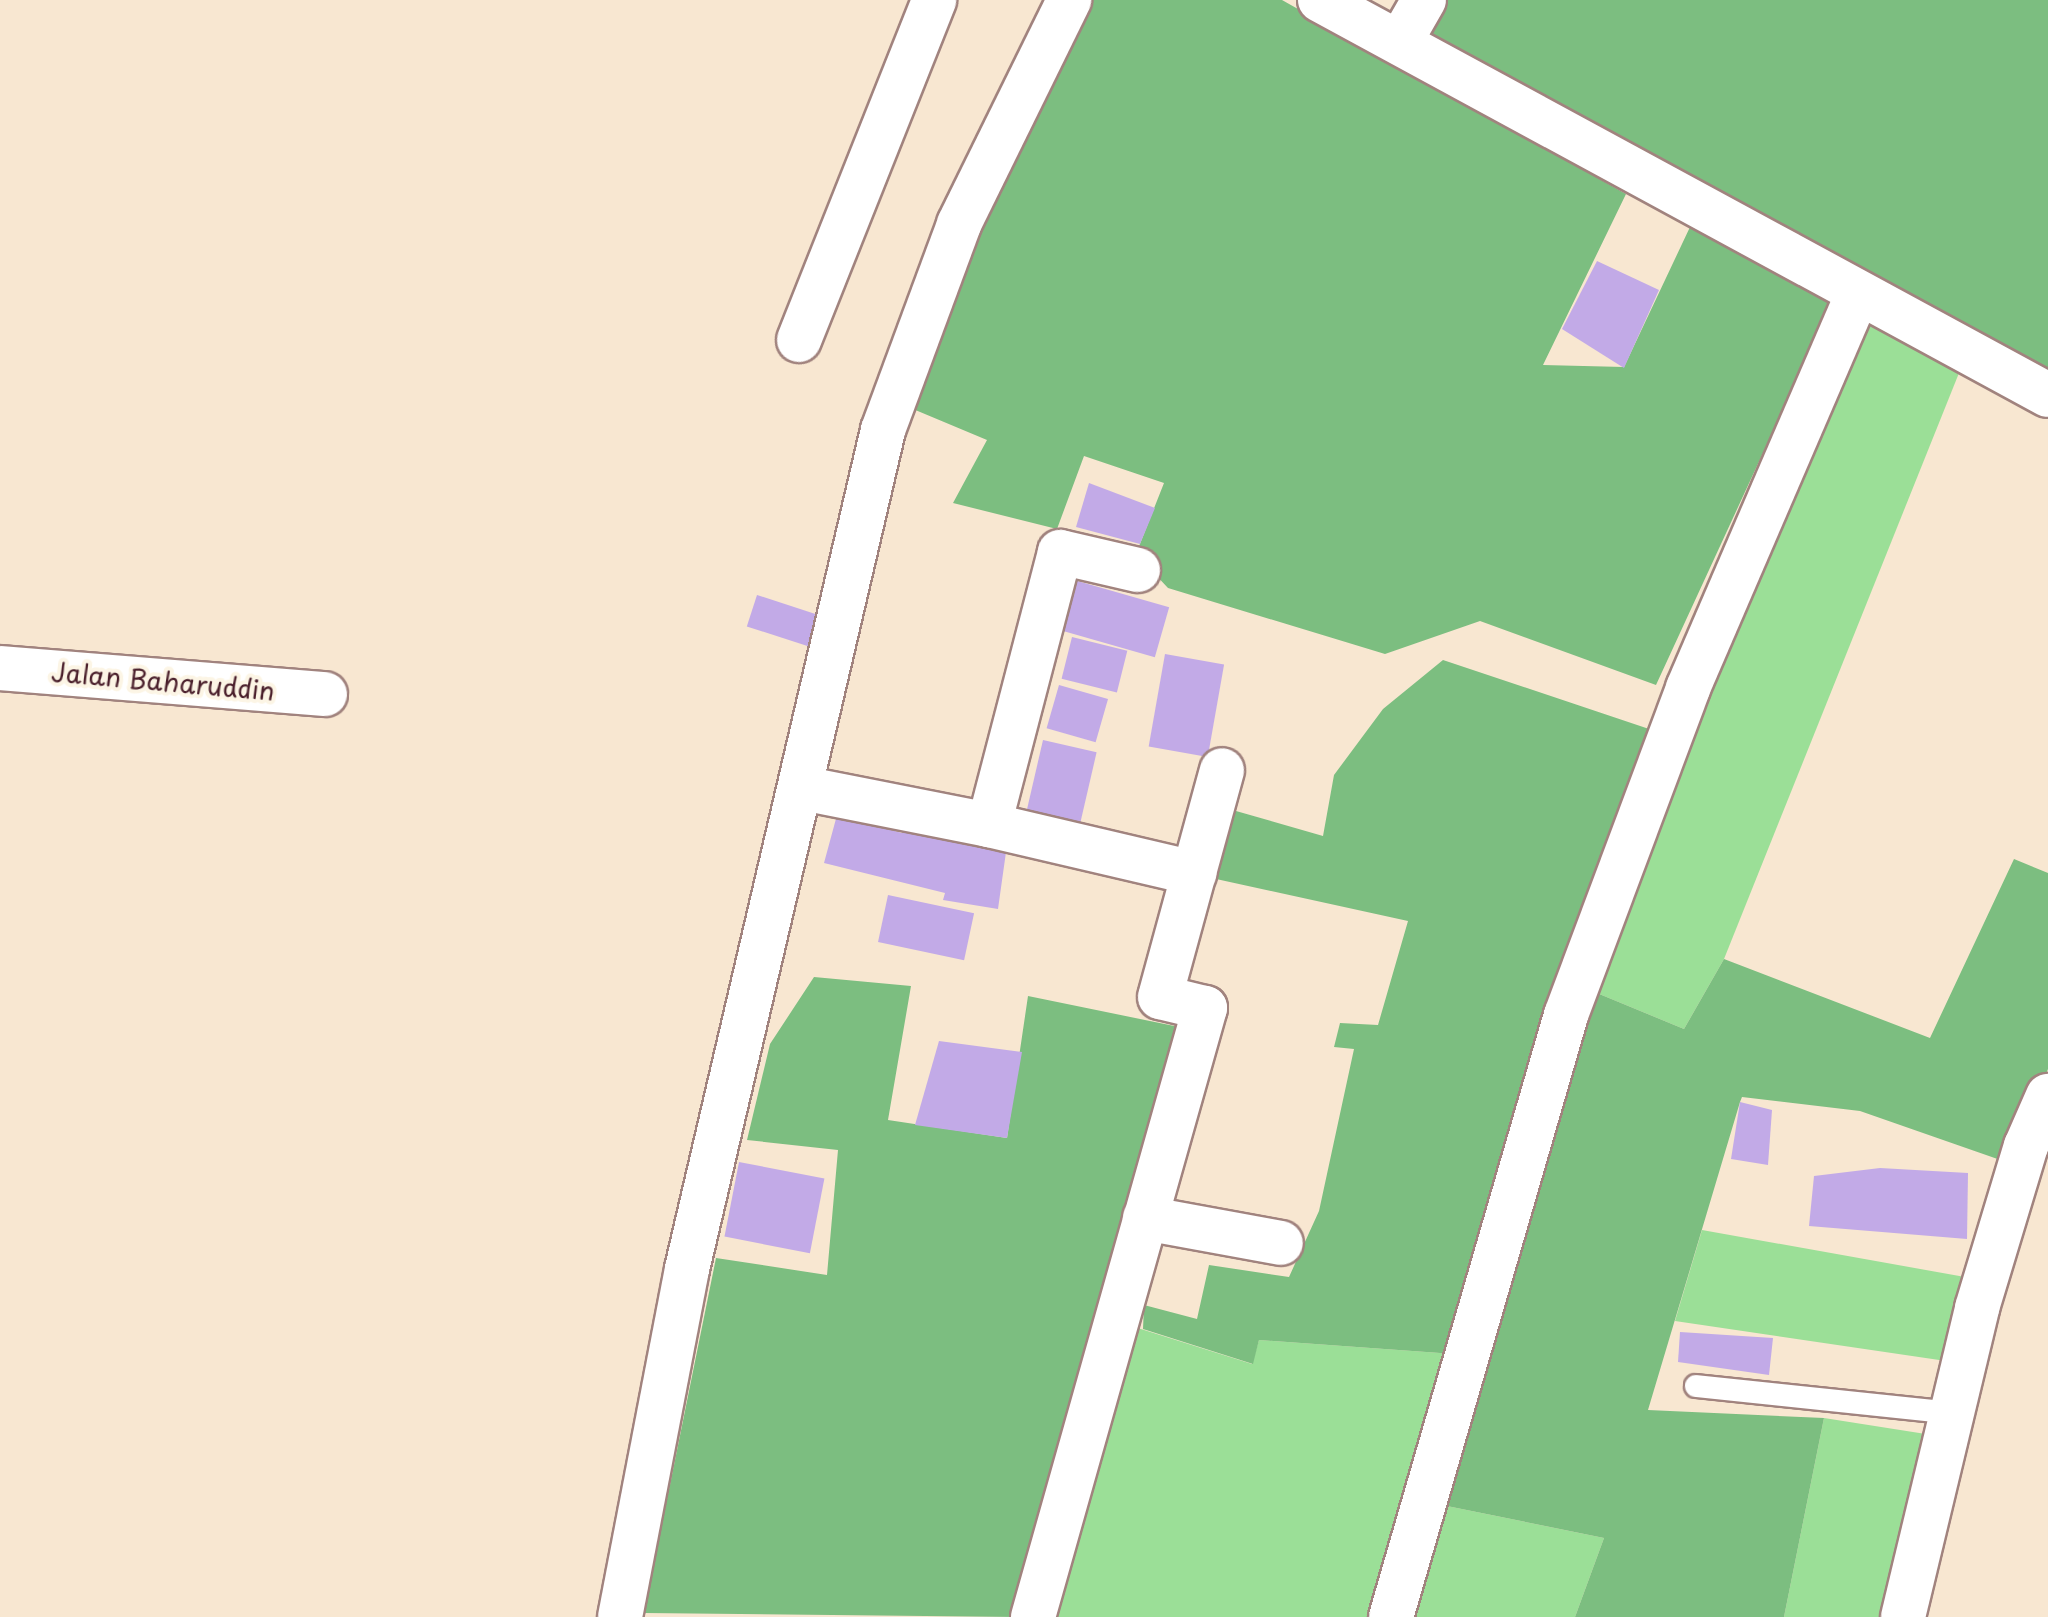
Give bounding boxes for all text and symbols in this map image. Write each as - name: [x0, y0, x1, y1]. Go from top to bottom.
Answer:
- street label: Jalan Baharuddin: [49, 656, 277, 706]

